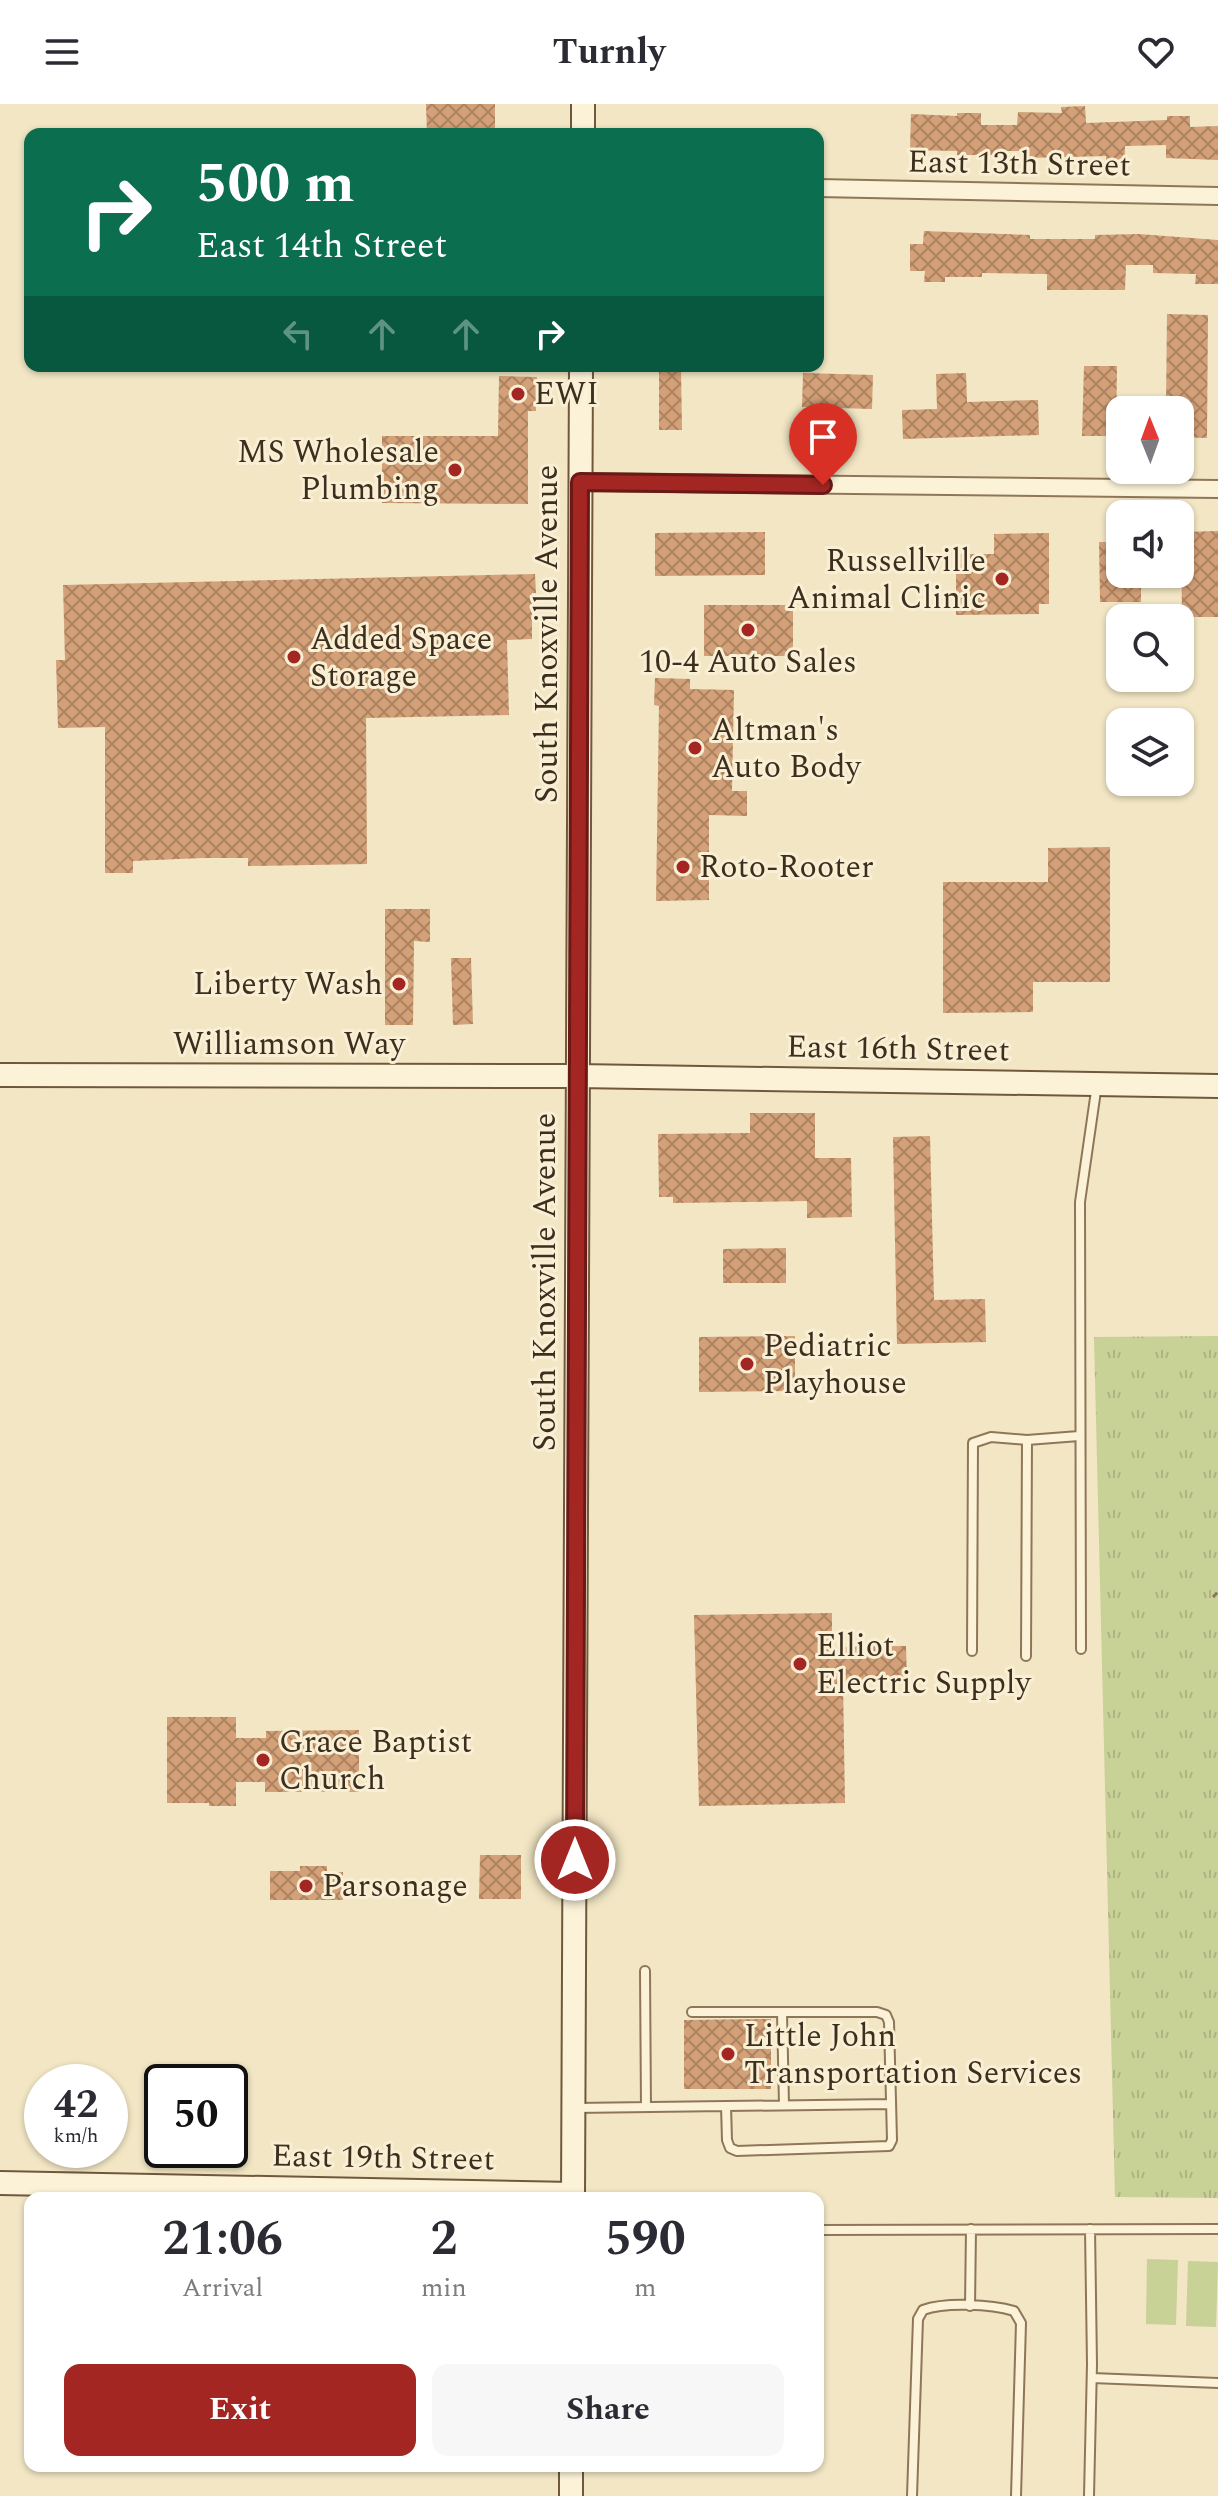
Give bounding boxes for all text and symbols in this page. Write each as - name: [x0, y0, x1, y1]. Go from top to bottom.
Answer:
- text: Turnly: [553, 25, 665, 80]
- icon: menu: [40, 30, 84, 74]
- icon: heart: [1134, 30, 1178, 74]
- street label: East 13th Street: [907, 138, 1131, 190]
- text: 500 m: [196, 142, 355, 227]
- icon: right: [64, 160, 168, 264]
- text: East 14th Street: [196, 219, 447, 274]
- icon: left: [276, 312, 320, 356]
- icon: ahead: [360, 312, 404, 356]
- icon: ahead: [444, 312, 488, 356]
- icon: right: [528, 312, 572, 356]
- place label: EWI: [534, 370, 599, 419]
- marker: EWI: [509, 385, 527, 403]
- north arrow: [1106, 396, 1194, 484]
- map controls: [1106, 396, 1194, 796]
- pin: [789, 403, 857, 485]
- icon: arrive: [801, 415, 845, 459]
- place label: MS Wholesale Plumbing: [237, 428, 439, 514]
- marker: MS Wholesale Plumbing: [446, 461, 464, 479]
- street label: South Knoxville Avenue: [523, 465, 572, 803]
- button: sound: [1106, 500, 1194, 588]
- place label: Russellville Animal Clinic: [787, 537, 986, 623]
- marker: Russellville Animal Clinic: [993, 570, 1011, 588]
- button: search: [1106, 604, 1194, 692]
- place label: Added Space Storage: [310, 615, 492, 701]
- marker: 10-4 Auto Sales: [739, 621, 757, 639]
- place label: 10-4 Auto Sales: [639, 638, 857, 687]
- marker: Added Space Storage: [285, 648, 303, 666]
- place label: Altman's Auto Body: [711, 706, 863, 792]
- button: layers: [1106, 708, 1194, 796]
- marker: Altman's Auto Body: [686, 739, 704, 757]
- place label: Roto-Rooter: [699, 843, 874, 892]
- marker: Roto-Rooter: [674, 858, 692, 876]
- place label: Liberty Wash: [193, 960, 383, 1009]
- marker: Liberty Wash: [390, 975, 408, 993]
- street label: Williamson Way: [173, 1020, 407, 1069]
- street label: East 16th Street: [786, 1023, 1010, 1075]
- street label: South Knoxville Avenue: [521, 1113, 570, 1451]
- place label: Pediatric Playhouse: [763, 1322, 907, 1408]
- marker: Pediatric Playhouse: [738, 1355, 756, 1373]
- place label: Elliot Electric Supply: [816, 1622, 1032, 1708]
- marker: Elliot Electric Supply: [791, 1655, 809, 1673]
- place label: Grace Baptist Church: [279, 1718, 472, 1804]
- marker: Grace Baptist Church: [254, 1751, 272, 1769]
- position arrow: [533, 1818, 617, 1902]
- place label: Parsonage: [322, 1862, 468, 1911]
- marker: Parsonage: [297, 1877, 315, 1895]
- place label: Little John Transportation Services: [744, 2012, 1082, 2098]
- marker: Little John Transportation Services: [719, 2045, 737, 2063]
- speed limit sign: 50: [144, 2064, 248, 2168]
- text: 42: [54, 2075, 98, 2136]
- text: km/h: [54, 2121, 99, 2151]
- street label: East 19th Street: [271, 2132, 495, 2184]
- text: 21:06: [162, 2203, 283, 2276]
- text: 2: [430, 2203, 457, 2276]
- text: 590: [605, 2203, 686, 2276]
- text: Arrival: [182, 2268, 263, 2308]
- text: min: [421, 2268, 467, 2308]
- text: m: [634, 2268, 656, 2308]
- button: Exit: [64, 2364, 416, 2456]
- button: Share: [432, 2364, 784, 2456]

